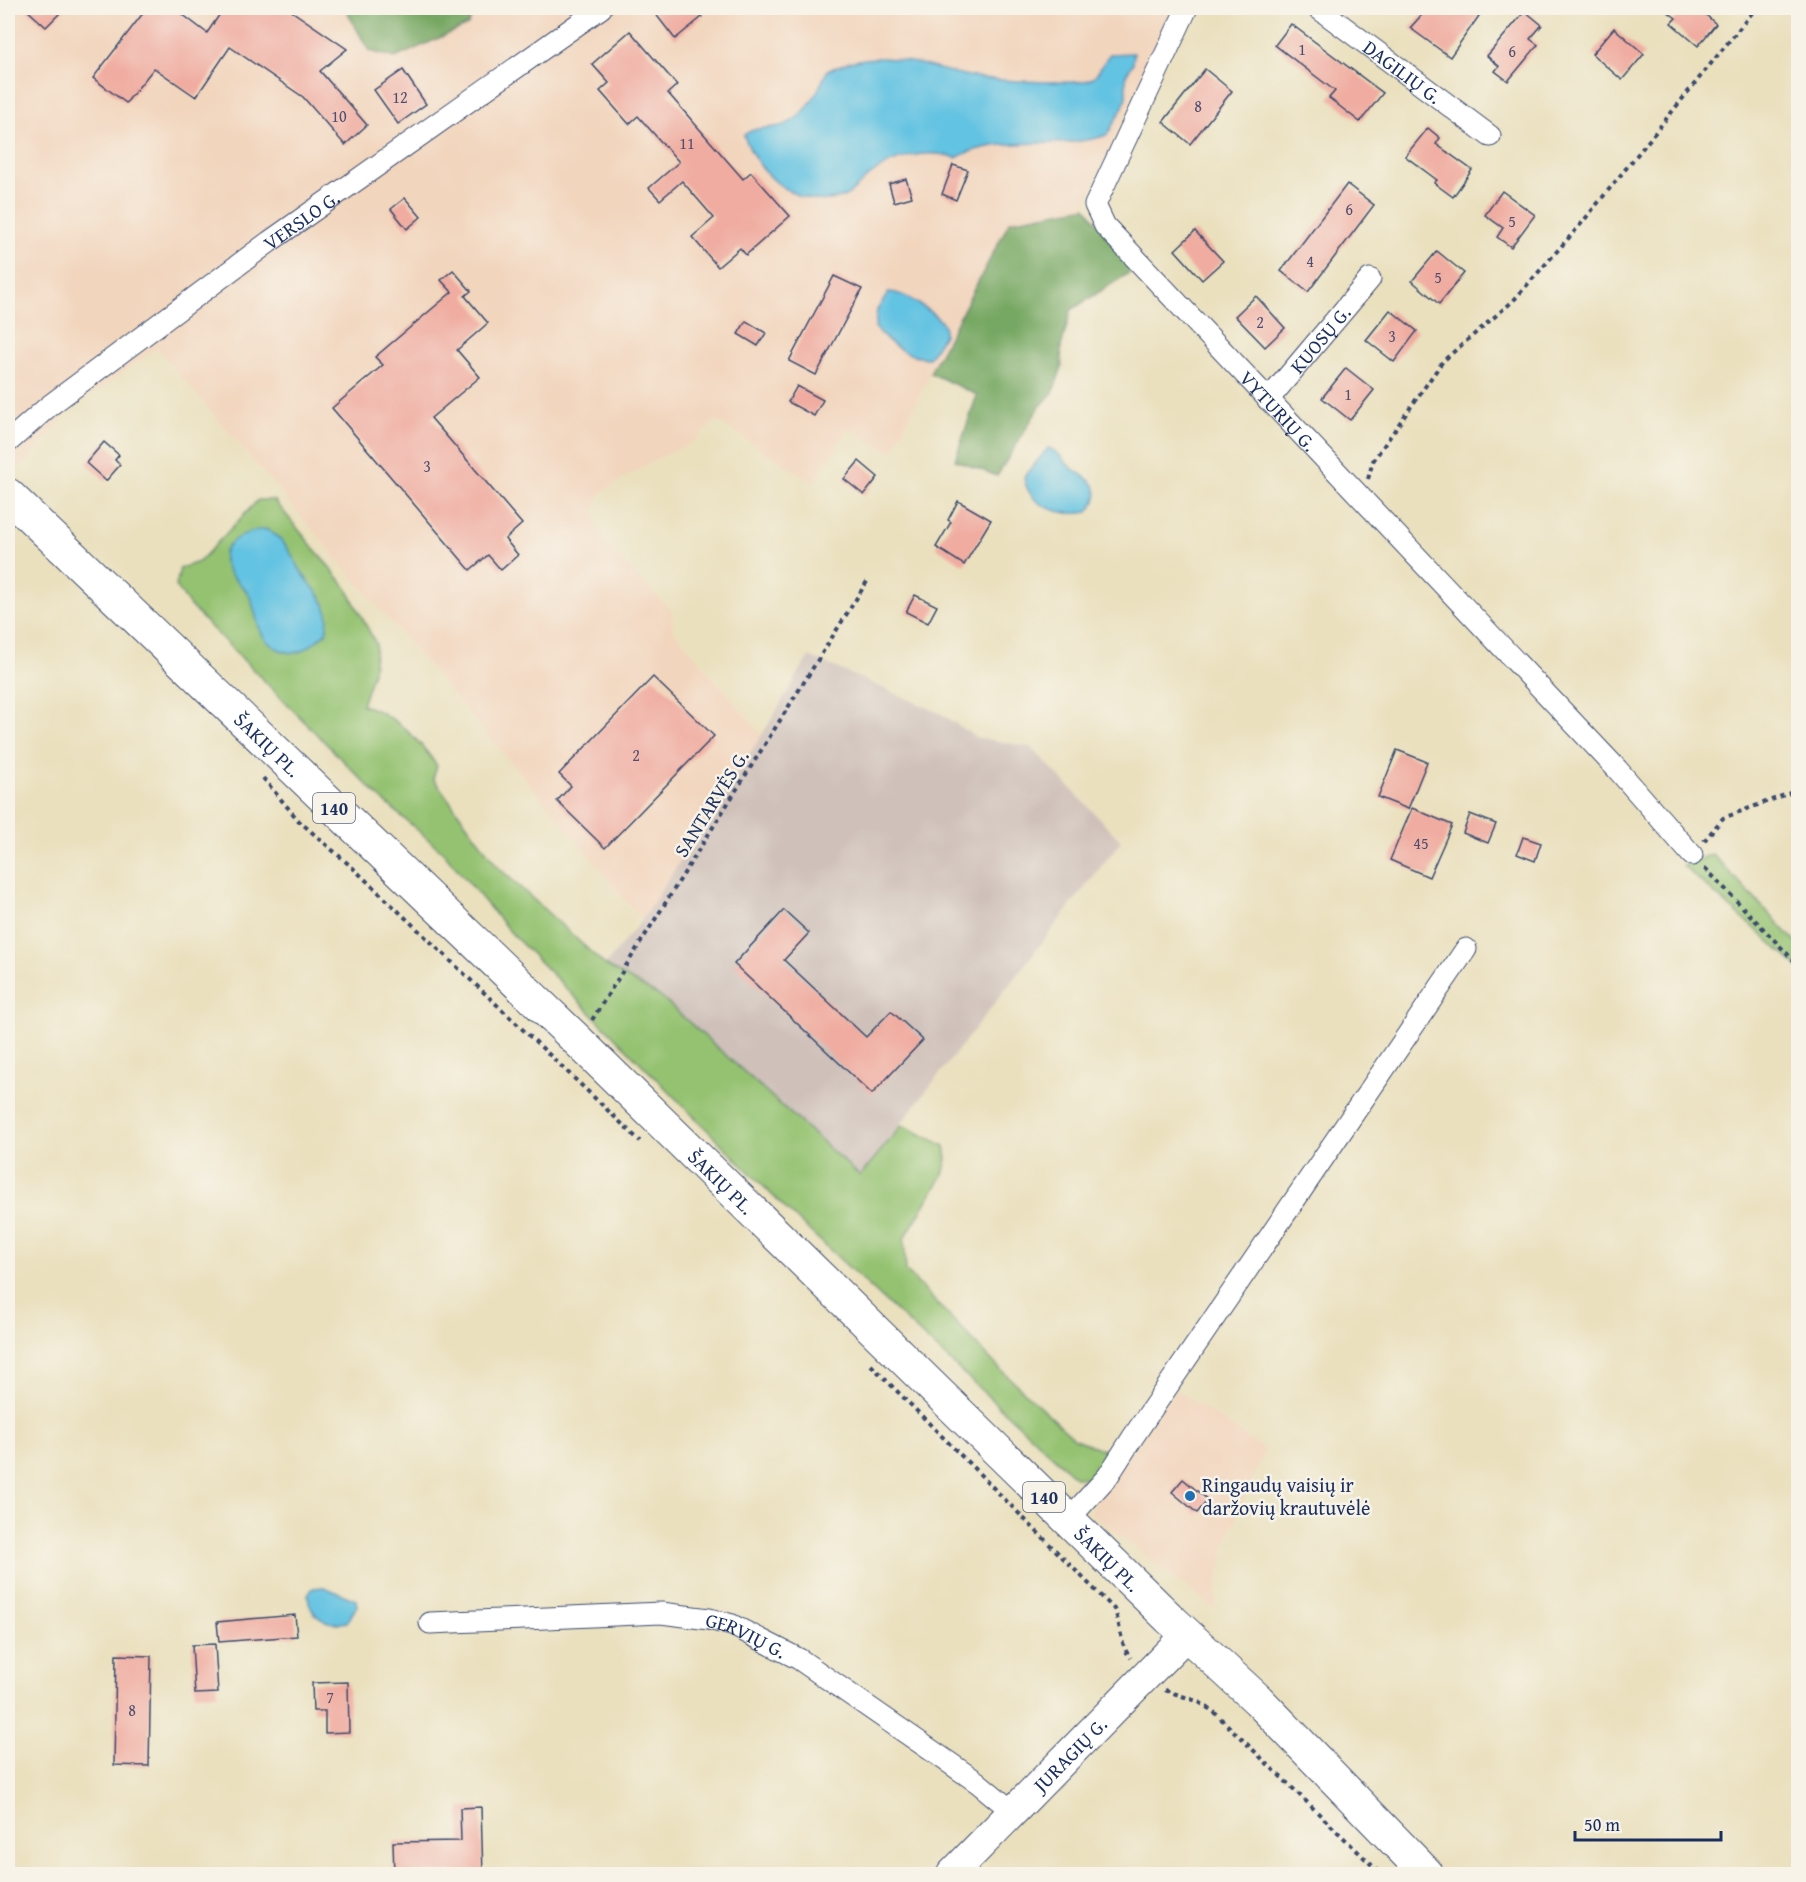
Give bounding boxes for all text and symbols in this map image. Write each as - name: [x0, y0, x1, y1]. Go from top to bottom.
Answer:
- street label: DAGILIŲ G.: [1358, 32, 1448, 110]
- house number: 1: [1298, 37, 1306, 61]
- house number: 6: [1508, 39, 1516, 63]
- house number: 12: [392, 85, 408, 109]
- house number: 8: [1194, 94, 1202, 118]
- house number: 10: [331, 104, 347, 128]
- house number: 11: [679, 131, 695, 155]
- street label: VERSLO G.: [257, 182, 345, 257]
- house number: 6: [1345, 197, 1353, 221]
- house number: 5: [1508, 209, 1516, 233]
- house number: 4: [1306, 249, 1314, 273]
- house number: 5: [1434, 265, 1442, 289]
- street label: KUOSŲ G.: [1282, 298, 1357, 379]
- house number: 2: [1256, 310, 1264, 334]
- house number: 3: [1388, 324, 1396, 348]
- street label: VYTURIŲ G.: [1233, 363, 1324, 457]
- house number: 1: [1344, 382, 1352, 406]
- house number: 3: [423, 454, 431, 478]
- street label: ŠAKIŲ PL.: [228, 705, 308, 783]
- house number: 2: [632, 743, 640, 767]
- street label: SANTARVĖS G.: [666, 744, 756, 862]
- road number: 140: [313, 793, 355, 823]
- house number: 45: [1413, 831, 1429, 855]
- street label: ŠAKIŲ PL.: [682, 1142, 761, 1220]
- place label: Ringaudų vaisių ir daržovių krautuvėlė: [1202, 1470, 1370, 1522]
- road number: 140: [1023, 1482, 1065, 1512]
- marker: Ringaudų vaisių ir daržovių krautuvėlė: [1183, 1489, 1197, 1503]
- street label: ŠAKIŲ PL.: [1068, 1519, 1148, 1598]
- street label: GERVIŲ G.: [703, 1604, 792, 1665]
- house number: 7: [326, 1685, 334, 1709]
- house number: 8: [128, 1698, 136, 1722]
- street label: JURAGIŲ G.: [1024, 1710, 1113, 1800]
- scale bar: [1575, 1804, 1720, 1842]
- text: 50 m: [1584, 1811, 1620, 1838]

